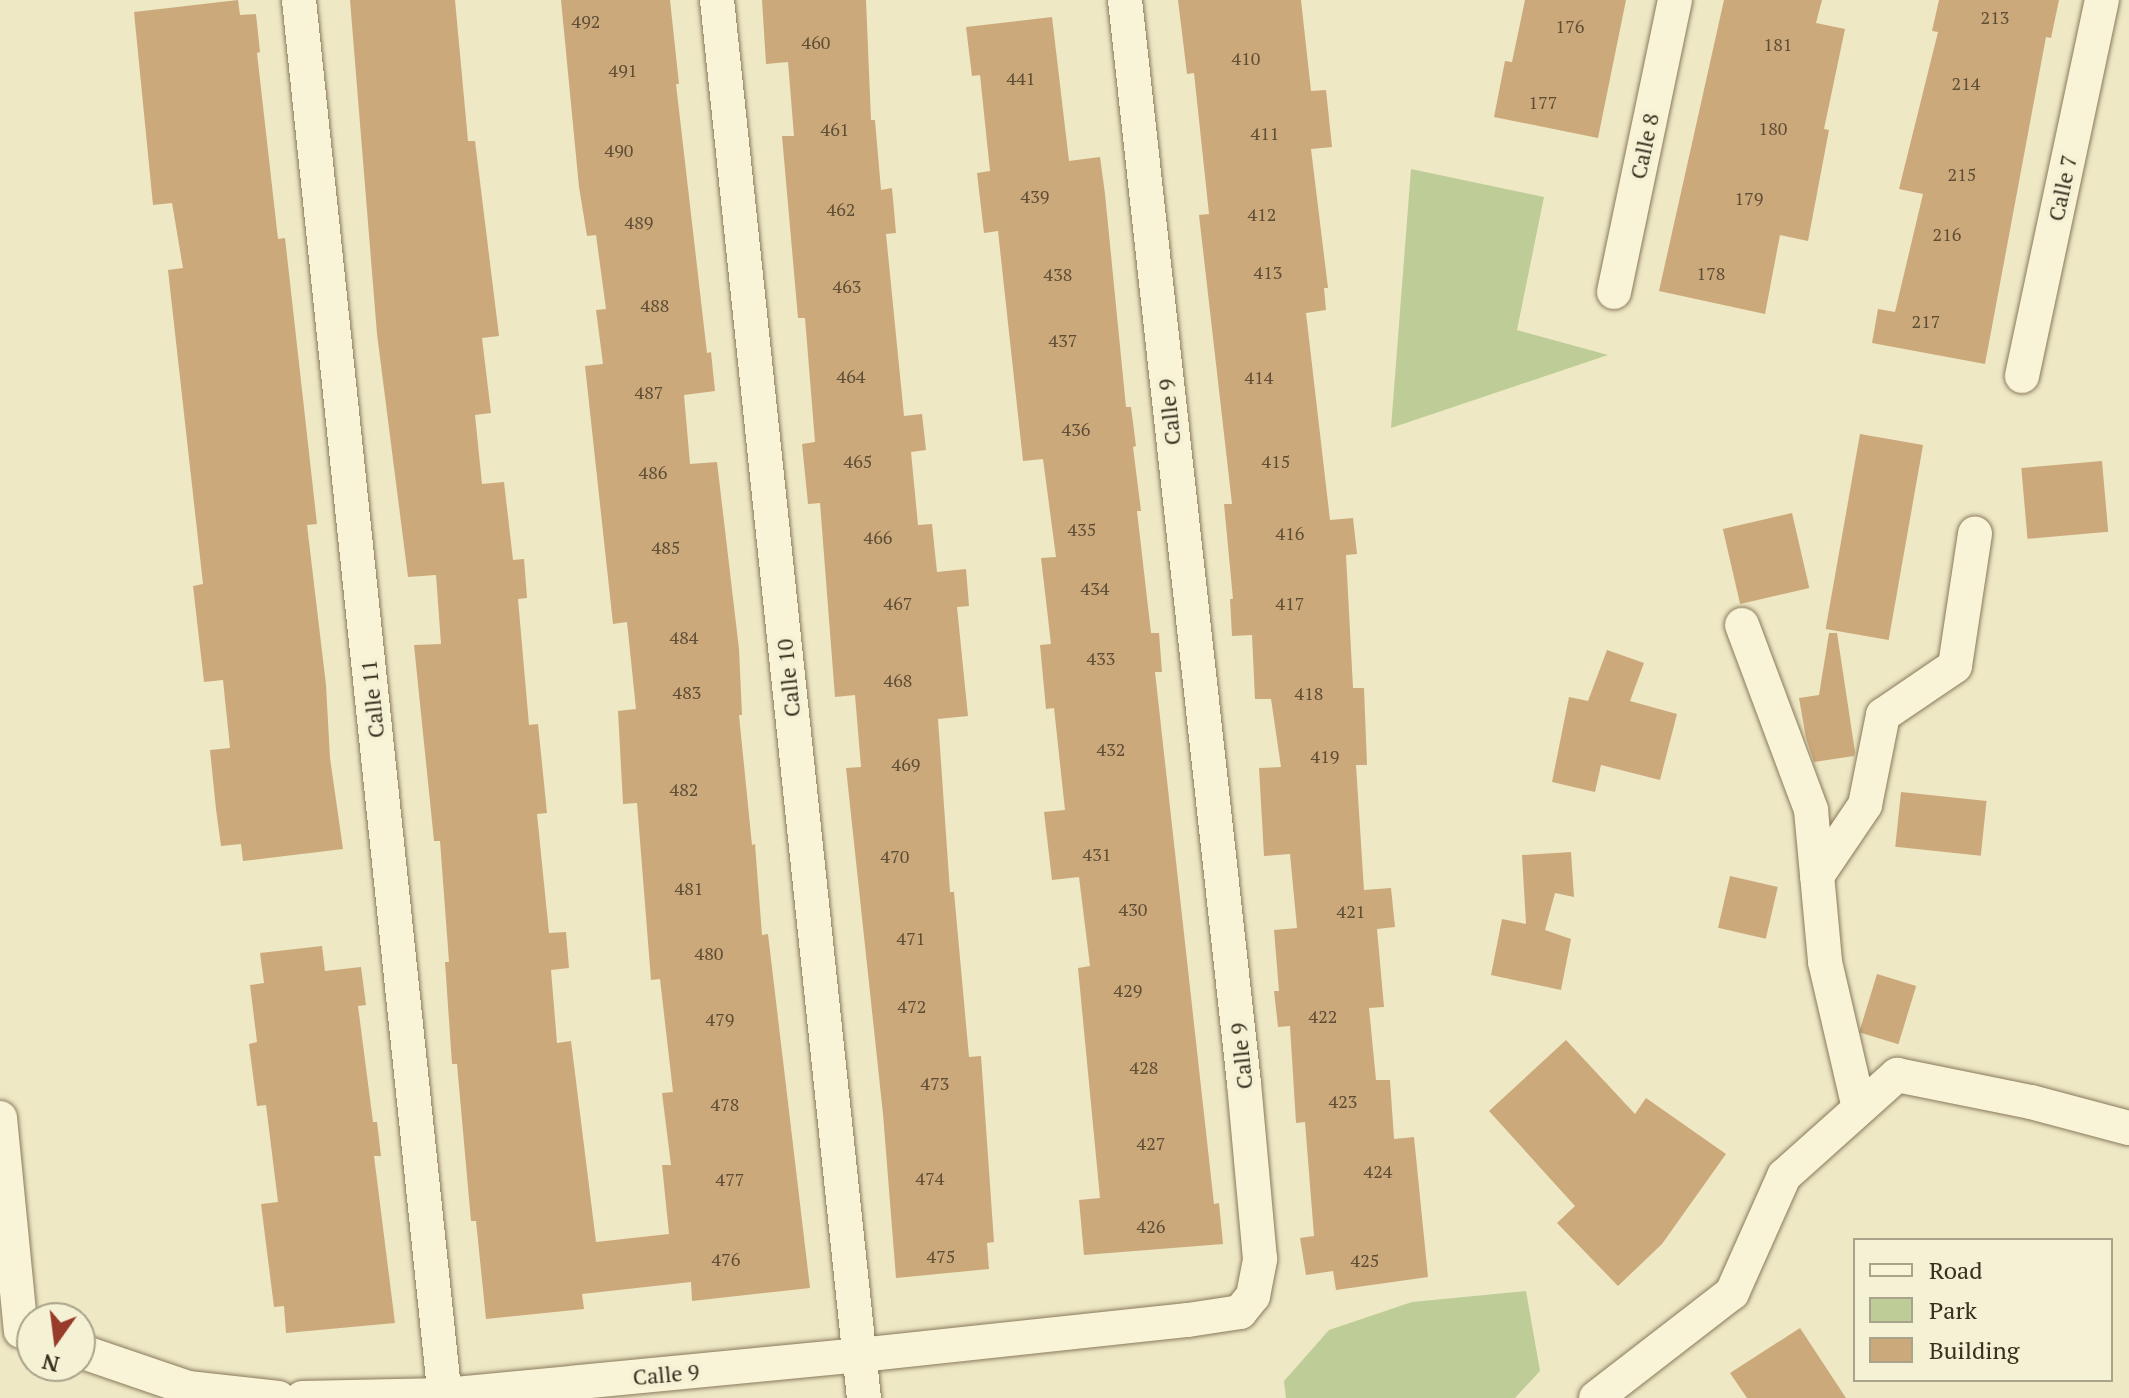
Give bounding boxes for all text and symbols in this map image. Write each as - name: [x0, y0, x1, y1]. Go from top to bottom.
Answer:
- house number: 213: [1981, 6, 2009, 28]
- house number: 492: [572, 10, 600, 32]
- house number: 176: [1556, 15, 1584, 37]
- house number: 460: [802, 31, 830, 53]
- house number: 181: [1764, 33, 1792, 55]
- house number: 410: [1232, 47, 1260, 69]
- house number: 491: [609, 59, 637, 81]
- house number: 441: [1007, 67, 1035, 89]
- house number: 214: [1952, 72, 1980, 94]
- house number: 177: [1529, 91, 1557, 113]
- street label: Calle 8: [1624, 111, 1664, 181]
- house number: 180: [1759, 117, 1787, 139]
- house number: 461: [821, 118, 849, 140]
- house number: 411: [1251, 122, 1279, 144]
- house number: 490: [605, 139, 633, 161]
- street label: Calle 7: [2042, 153, 2082, 223]
- house number: 215: [1948, 163, 1976, 185]
- house number: 439: [1021, 185, 1049, 207]
- house number: 179: [1735, 187, 1763, 209]
- house number: 462: [827, 198, 855, 220]
- house number: 412: [1248, 203, 1276, 225]
- house number: 489: [625, 211, 653, 233]
- house number: 216: [1933, 223, 1961, 245]
- house number: 413: [1254, 261, 1282, 283]
- house number: 178: [1697, 262, 1725, 284]
- house number: 438: [1044, 263, 1072, 285]
- house number: 463: [833, 275, 861, 297]
- house number: 488: [641, 294, 669, 316]
- house number: 217: [1912, 310, 1940, 332]
- house number: 437: [1049, 329, 1077, 351]
- house number: 464: [837, 365, 865, 387]
- house number: 414: [1245, 366, 1273, 388]
- street label: Calle 9: [1152, 377, 1186, 447]
- house number: 487: [635, 381, 663, 403]
- house number: 436: [1062, 418, 1090, 440]
- house number: 465: [844, 450, 872, 472]
- house number: 415: [1262, 450, 1290, 472]
- house number: 486: [639, 461, 667, 483]
- house number: 435: [1068, 518, 1096, 540]
- house number: 416: [1276, 522, 1304, 544]
- house number: 466: [864, 526, 892, 548]
- house number: 485: [652, 536, 680, 558]
- house number: 434: [1081, 577, 1109, 599]
- house number: 467: [884, 592, 912, 614]
- house number: 417: [1276, 592, 1304, 614]
- house number: 484: [670, 626, 698, 648]
- street label: Calle 10: [771, 638, 805, 718]
- house number: 433: [1087, 647, 1115, 669]
- street label: Calle 11: [355, 659, 389, 739]
- house number: 468: [884, 669, 912, 691]
- house number: 483: [673, 681, 701, 703]
- house number: 418: [1295, 682, 1323, 704]
- house number: 432: [1097, 738, 1125, 760]
- house number: 419: [1311, 745, 1339, 767]
- house number: 469: [892, 753, 920, 775]
- house number: 482: [670, 778, 698, 800]
- house number: 431: [1083, 843, 1111, 865]
- house number: 470: [881, 845, 909, 867]
- house number: 481: [675, 877, 703, 899]
- house number: 430: [1119, 898, 1147, 920]
- house number: 421: [1337, 900, 1365, 922]
- house number: 471: [897, 927, 925, 949]
- house number: 480: [695, 942, 723, 964]
- house number: 429: [1114, 979, 1142, 1001]
- house number: 472: [898, 995, 926, 1017]
- house number: 422: [1309, 1005, 1337, 1027]
- house number: 479: [706, 1008, 734, 1030]
- street label: Calle 9: [1224, 1021, 1258, 1091]
- house number: 428: [1130, 1056, 1158, 1078]
- house number: 473: [921, 1072, 949, 1094]
- house number: 423: [1329, 1090, 1357, 1112]
- house number: 478: [711, 1093, 739, 1115]
- house number: 427: [1137, 1132, 1165, 1154]
- house number: 424: [1364, 1160, 1392, 1182]
- house number: 474: [916, 1167, 944, 1189]
- house number: 477: [716, 1168, 744, 1190]
- house number: 426: [1137, 1215, 1165, 1237]
- legend: [1853, 1238, 2113, 1382]
- house number: 475: [927, 1245, 955, 1267]
- house number: 476: [712, 1248, 740, 1270]
- house number: 425: [1351, 1249, 1379, 1271]
- text: Road: [1929, 1254, 1983, 1286]
- text: Park: [1929, 1294, 1977, 1326]
- north arrow: [16, 1302, 96, 1382]
- text: Building: [1929, 1334, 2019, 1366]
- text: N: [39, 1348, 62, 1380]
- street label: Calle 9: [632, 1358, 700, 1390]

